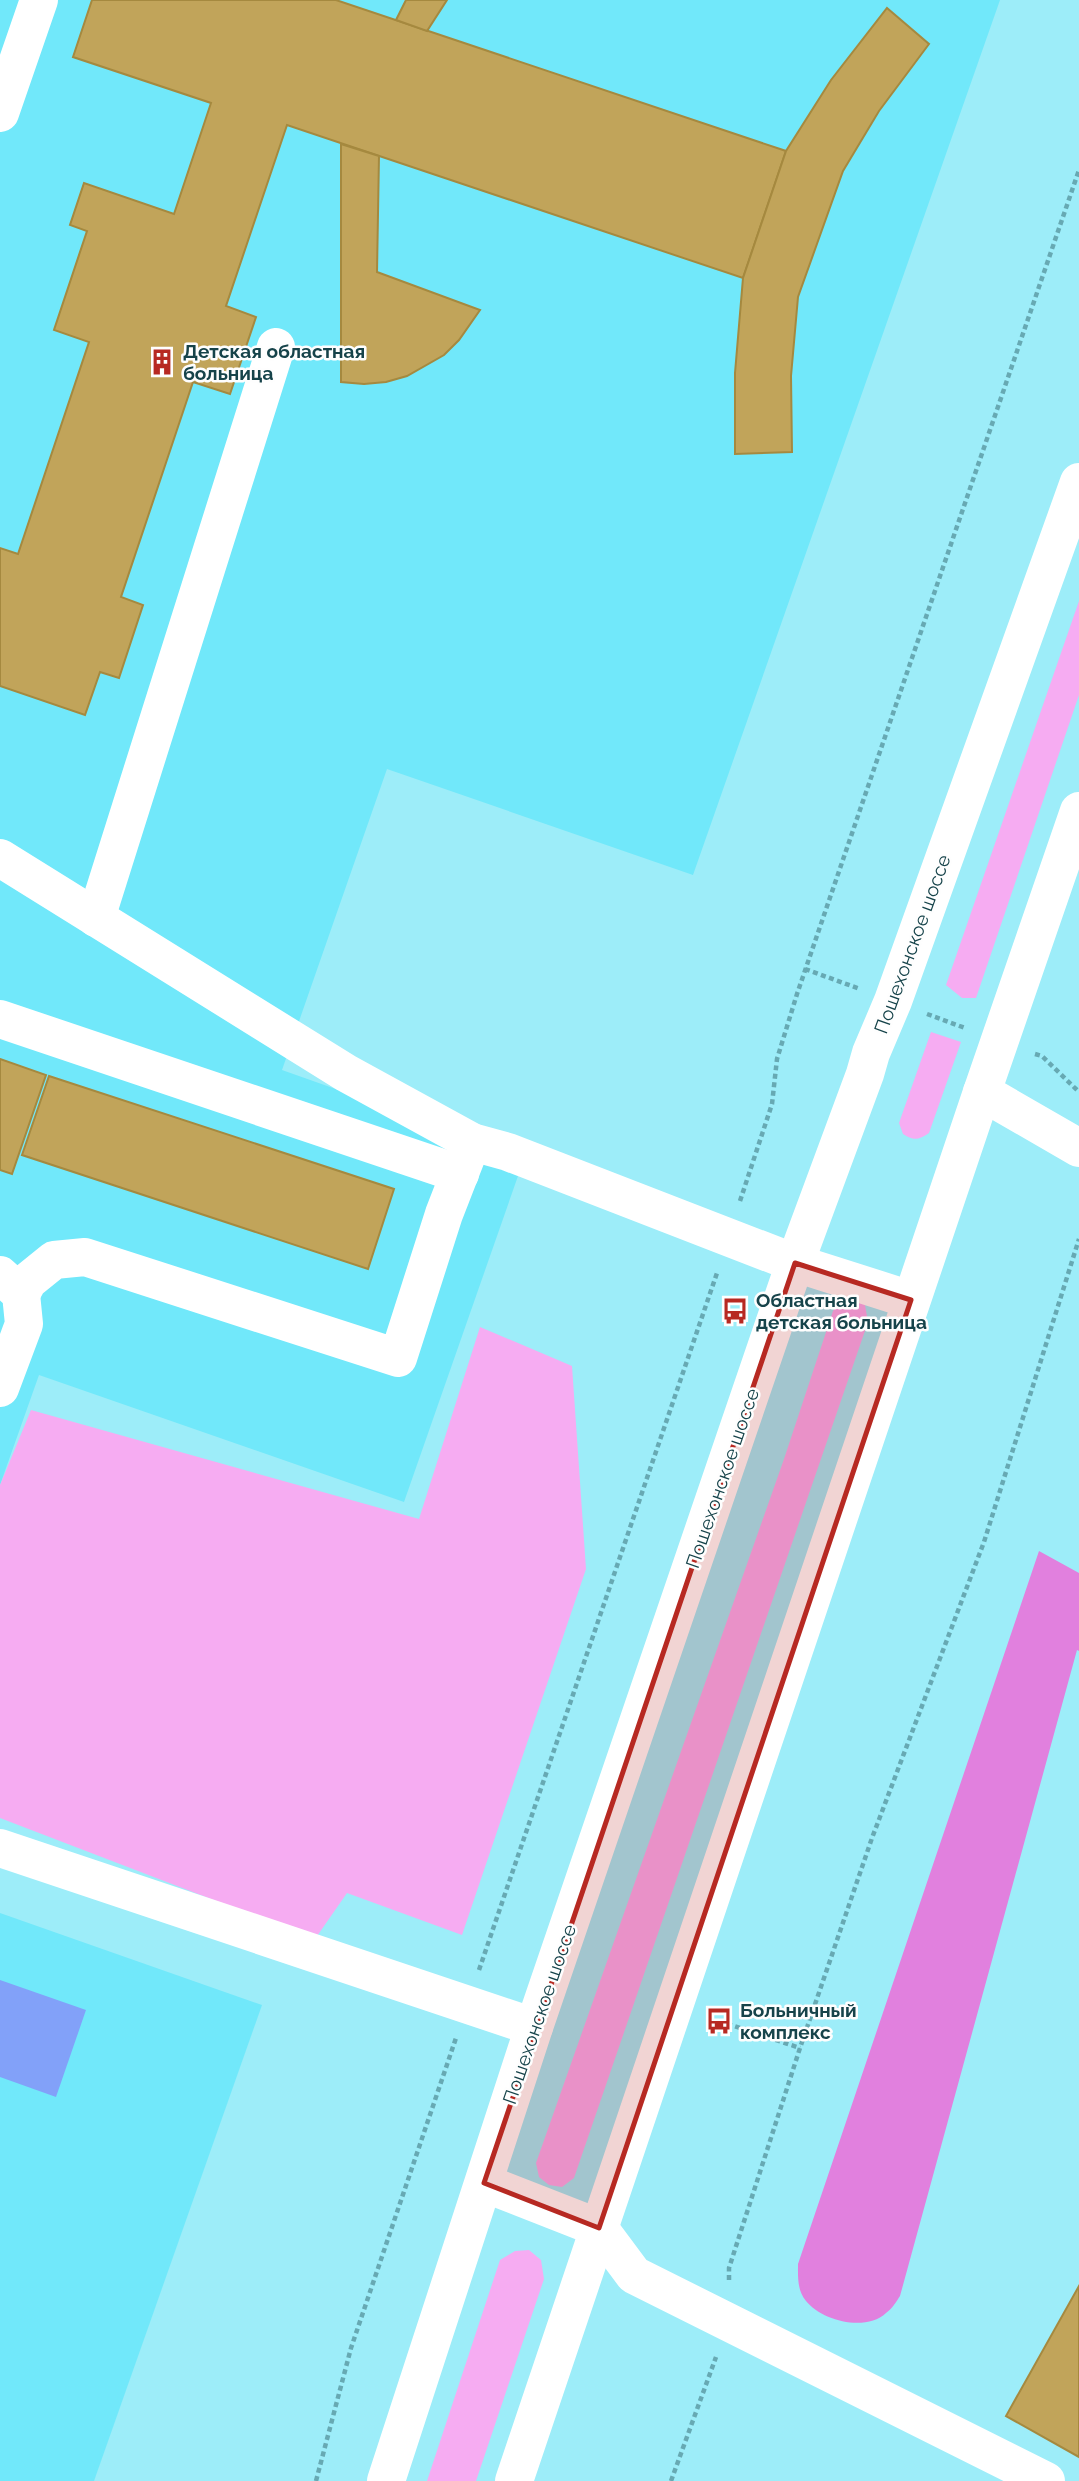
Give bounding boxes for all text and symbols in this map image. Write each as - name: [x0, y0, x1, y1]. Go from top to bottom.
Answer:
- place label: Детская областная больница: [183, 340, 365, 384]
- building icon: Детская областная больница: [147, 347, 177, 377]
- street label: Пошехонское шоссе: [869, 852, 955, 1036]
- place label: Областная детская больница: [756, 1289, 927, 1333]
- bus stop icon: Областная детская больница: [720, 1296, 750, 1326]
- street label: Пошехонское шоссе: [681, 1385, 763, 1571]
- street label: Пошехонское шоссе: [498, 1921, 580, 2107]
- place label: Больничный комплекс: [740, 1999, 857, 2043]
- bus stop icon: Больничный комплекс: [704, 2006, 734, 2036]

